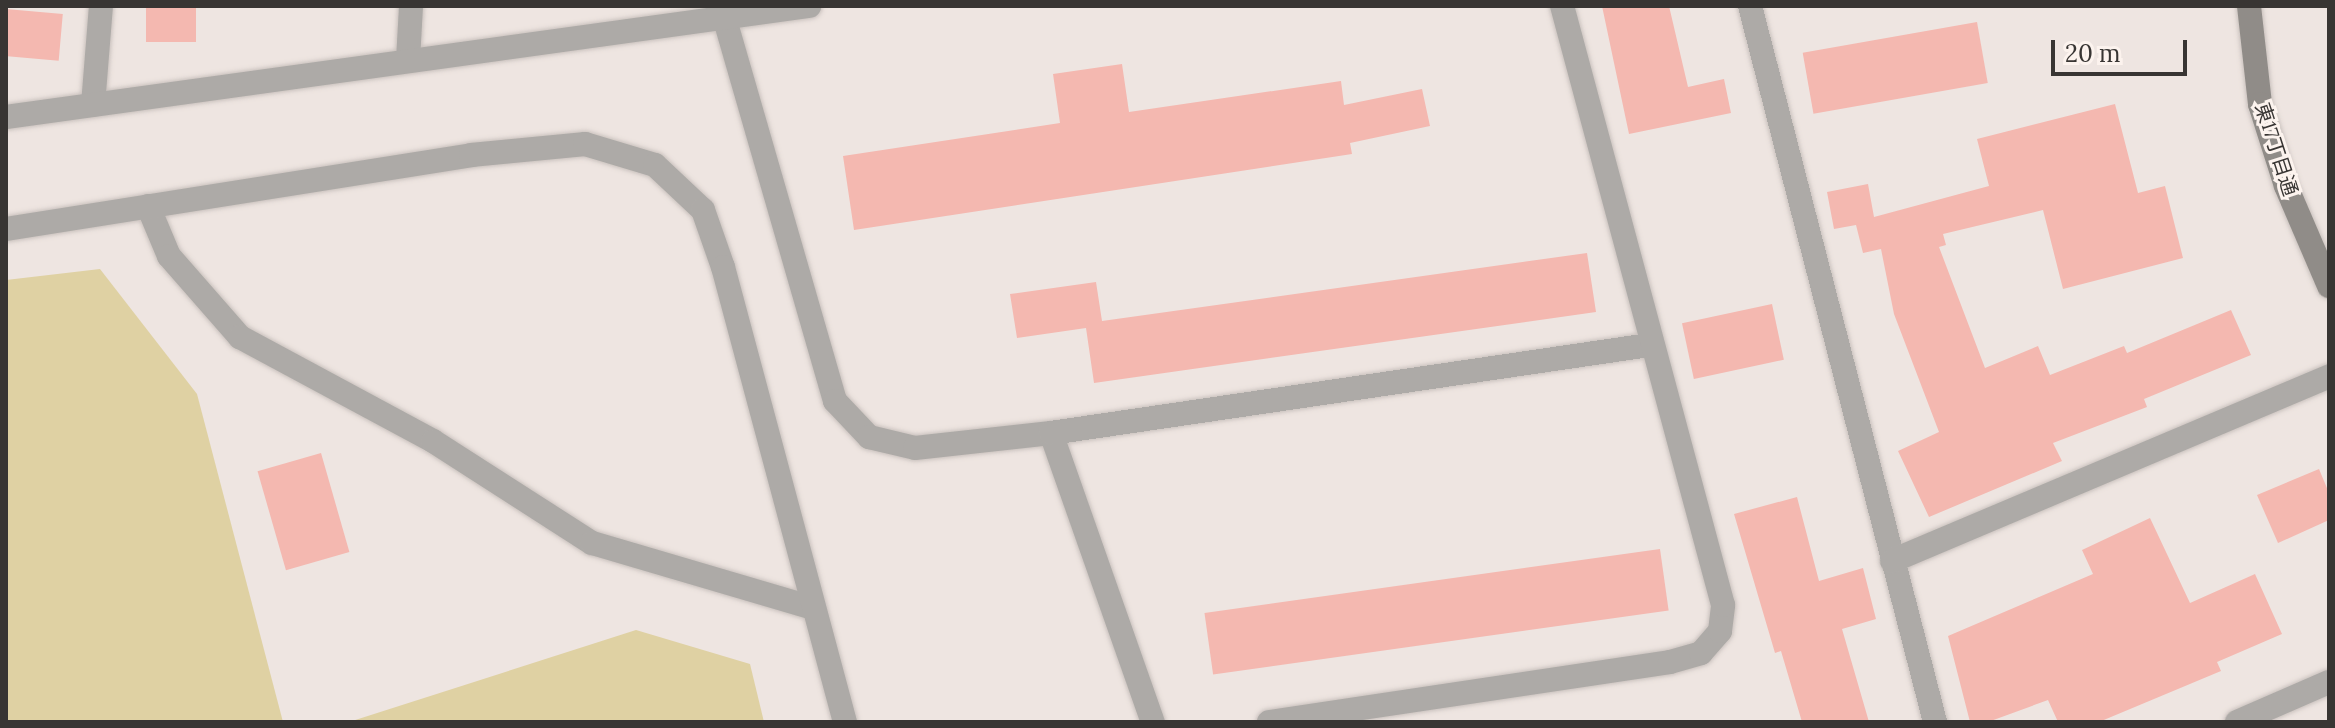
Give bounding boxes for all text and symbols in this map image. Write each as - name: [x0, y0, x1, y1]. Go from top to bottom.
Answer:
- scale bar: [2055, 24, 2191, 74]
- text: 20 m: [2065, 38, 2121, 69]
- street label: 東17丁目通: [2251, 99, 2303, 199]

